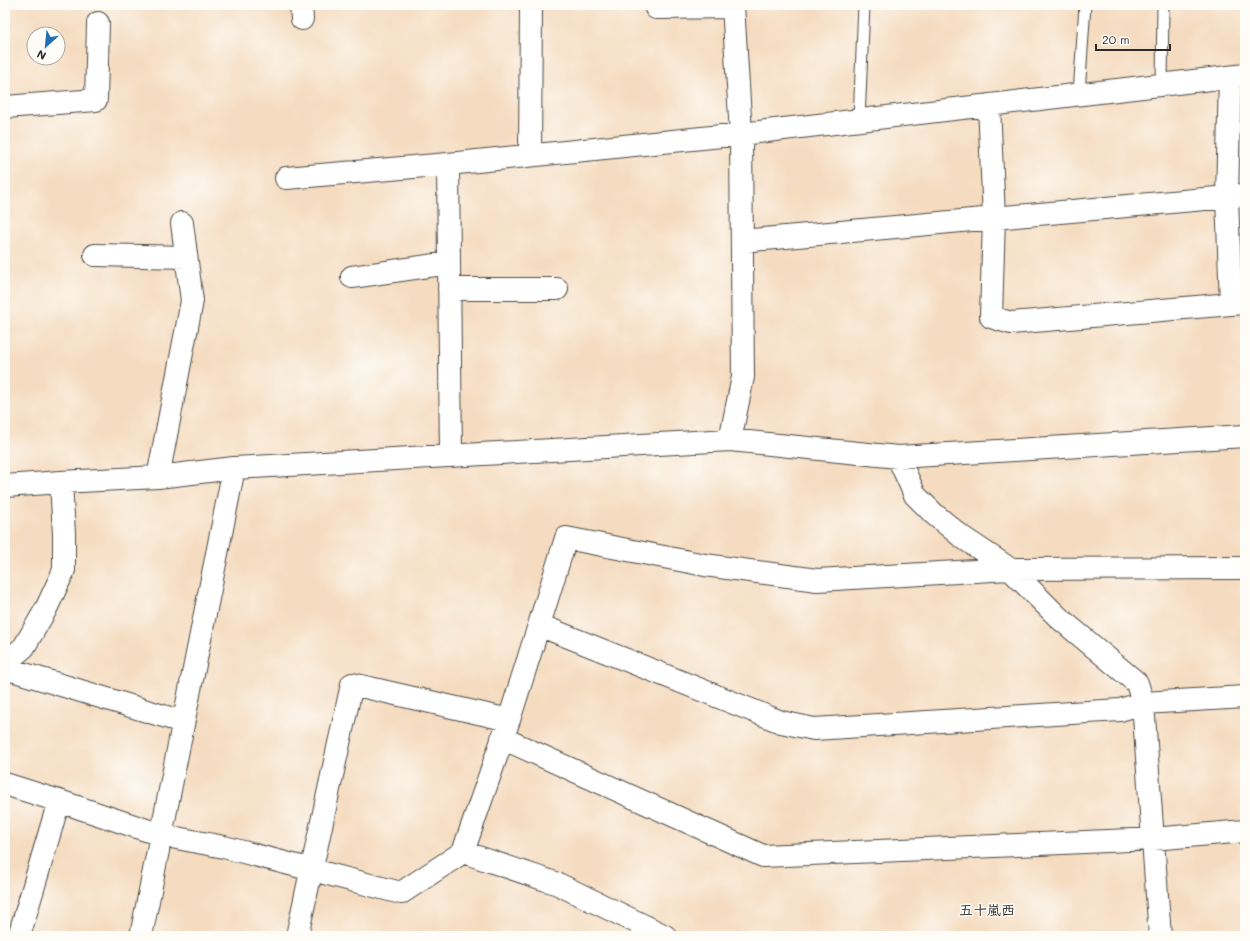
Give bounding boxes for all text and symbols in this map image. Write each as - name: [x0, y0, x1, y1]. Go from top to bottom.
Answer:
- north arrow: [26, 26, 66, 66]
- scale bar: [1096, 26, 1170, 52]
- text: 20 m: [1102, 31, 1130, 47]
- text: N: [34, 47, 48, 64]
- district label: 五十嵐西: [959, 900, 1015, 919]

